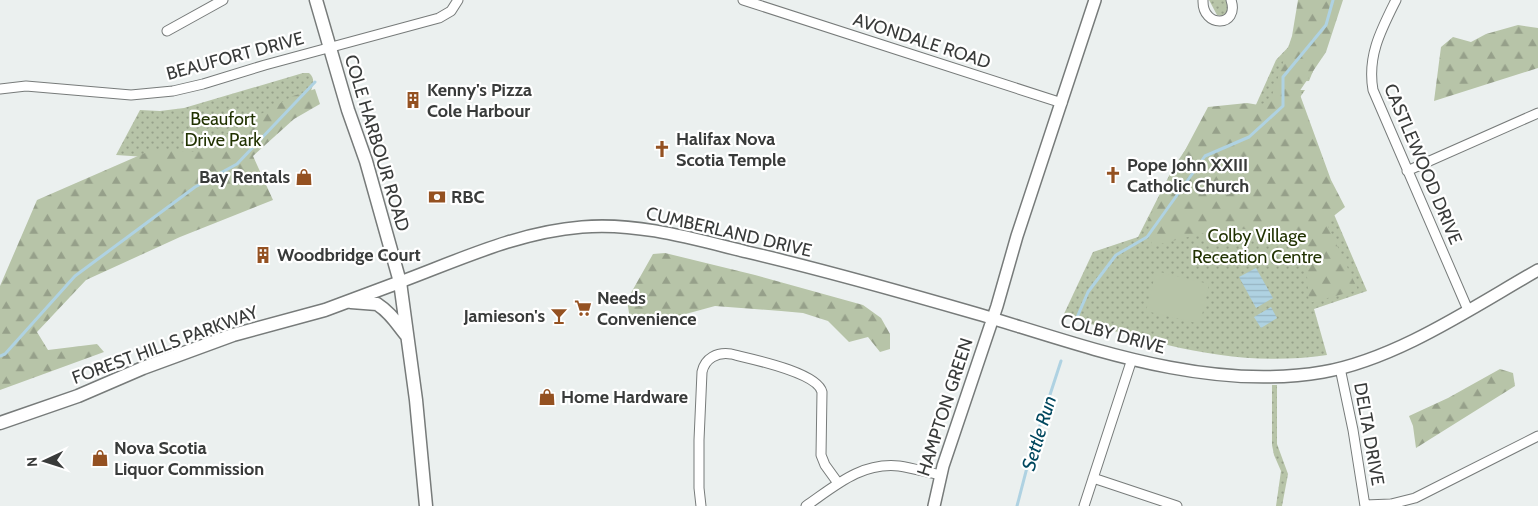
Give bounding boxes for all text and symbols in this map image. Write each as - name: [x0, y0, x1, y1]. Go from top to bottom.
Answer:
- street label: AVONDALE ROAD: [851, 8, 993, 74]
- street label: BEAUFORT DRIVE: [164, 27, 306, 85]
- street label: COLE HARBOUR ROAD: [340, 52, 414, 234]
- place label: Kenny's Pizza Cole Harbour: [427, 79, 532, 122]
- street label: CASTLEWOOD DRIVE: [1379, 80, 1467, 248]
- building icon: Kenny's Pizza Cole Harbour: [403, 90, 423, 110]
- park label: Beaufort Drive Park: [185, 108, 262, 151]
- place label: Halifax Nova Scotia Temple: [676, 128, 786, 171]
- church icon: Halifax Nova Scotia Temple: [652, 139, 672, 159]
- place label: Pope John XXIII Catholic Church: [1127, 154, 1249, 197]
- church icon: Pope John XXIII Catholic Church: [1103, 165, 1123, 185]
- place label: Bay Rentals: [199, 166, 290, 188]
- shop icon: Bay Rentals: [294, 167, 314, 187]
- place label: RBC: [451, 186, 485, 208]
- bank icon: RBC: [427, 187, 447, 207]
- street label: CUMBERLAND DRIVE: [644, 202, 814, 262]
- park label: Colby Village Receation Centre: [1192, 225, 1322, 268]
- place label: Woodbridge Court: [277, 244, 421, 266]
- building icon: Woodbridge Court: [253, 245, 273, 265]
- place label: Needs Convenience: [597, 287, 697, 330]
- supermarket icon: Needs Convenience: [573, 298, 593, 318]
- street label: FOREST HILLS PARKWAY: [69, 301, 262, 389]
- place label: Jamieson's: [463, 305, 545, 327]
- bar icon: Jamieson's: [549, 306, 569, 326]
- street label: COLBY DRIVE: [1058, 309, 1168, 359]
- street label: HAMPTON GREEN: [912, 335, 978, 479]
- street label: DELTA DRIVE: [1349, 381, 1389, 487]
- place label: Home Hardware: [561, 386, 688, 408]
- shop icon: Home Hardware: [537, 387, 557, 407]
- water label: Settle Run: [1017, 393, 1061, 473]
- north arrow: [20, 436, 70, 486]
- place label: Nova Scotia Liquor Commission: [114, 437, 264, 480]
- shop icon: Nova Scotia Liquor Commission: [90, 448, 110, 468]
- text: N: [23, 456, 41, 467]

